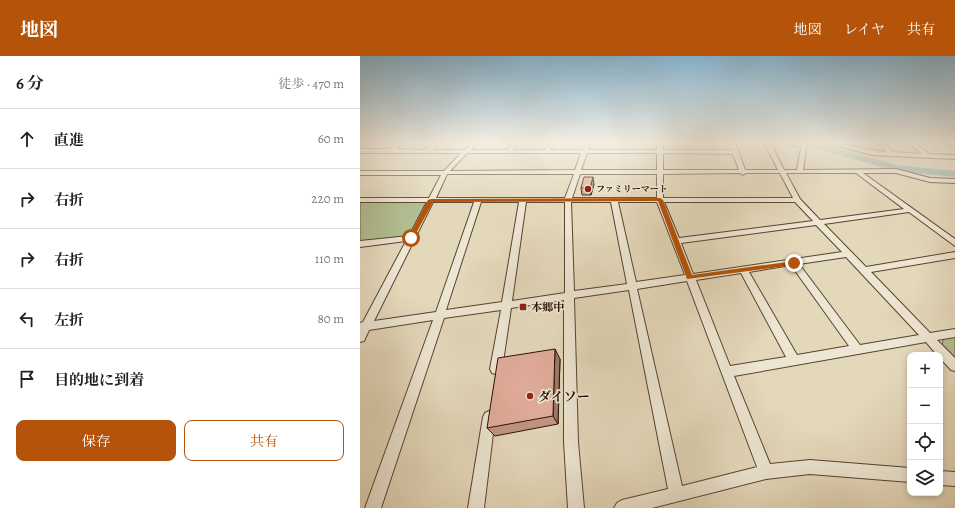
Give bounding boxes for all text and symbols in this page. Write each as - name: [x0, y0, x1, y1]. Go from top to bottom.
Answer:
- text: 地図: [20, 17, 58, 43]
- text: 地図: [794, 20, 822, 39]
- text: レイヤ: [844, 20, 885, 39]
- text: 共有: [907, 20, 935, 39]
- text: 6 分: [16, 72, 44, 95]
- text: 徒歩 · 470 m: [279, 75, 344, 92]
- icon: ahead: [16, 128, 38, 150]
- text: 直進: [54, 130, 84, 150]
- text: 60 m: [318, 130, 344, 147]
- place label: ファミリーマート: [596, 183, 668, 195]
- marker: ファミリーマート: [583, 184, 593, 194]
- icon: right: [16, 188, 38, 210]
- text: 右折: [54, 190, 84, 210]
- text: 220 m: [311, 190, 344, 207]
- route start: [402, 229, 420, 247]
- icon: right: [16, 248, 38, 270]
- text: 右折: [54, 250, 84, 270]
- text: 110 m: [315, 250, 344, 267]
- route end: [785, 254, 803, 272]
- place label: 本郷中: [531, 300, 564, 315]
- marker: 本郷中: [518, 302, 528, 312]
- icon: left: [16, 308, 38, 330]
- text: 左折: [54, 310, 84, 330]
- text: 80 m: [317, 310, 344, 327]
- map controls: [907, 352, 943, 496]
- button: +: [907, 352, 943, 388]
- icon: arrive: [16, 368, 38, 390]
- text: 目的地に到着: [54, 370, 144, 390]
- place label: ダイソー: [538, 388, 590, 405]
- button: −: [907, 388, 943, 424]
- marker: ダイソー: [525, 391, 535, 401]
- button: 保存: [16, 420, 176, 461]
- button: 共有: [184, 420, 344, 461]
- button: locate: [907, 424, 943, 460]
- button: layers: [907, 460, 943, 496]

